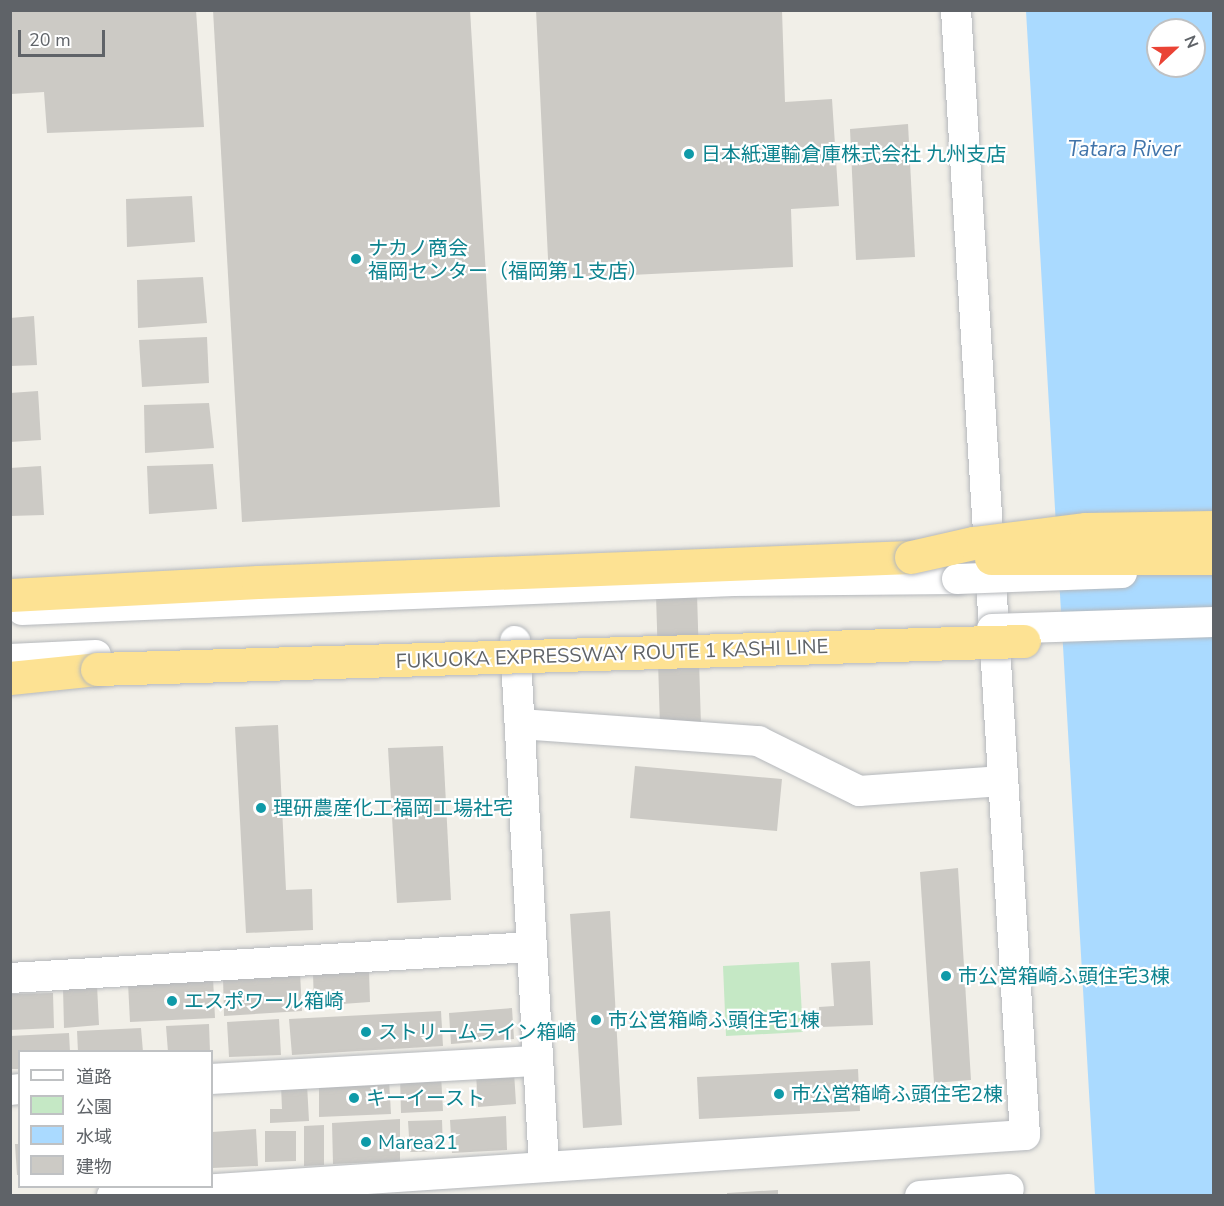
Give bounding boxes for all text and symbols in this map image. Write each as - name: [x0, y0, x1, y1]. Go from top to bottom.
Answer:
- scale bar: [21, 18, 108, 56]
- north arrow: [1146, 18, 1206, 78]
- text: 20 m: [29, 28, 71, 52]
- text: N: [1178, 32, 1203, 52]
- water label: Tatara River: [1068, 136, 1180, 162]
- place label: 日本紙運輸倉庫株式会社 九州支店: [701, 142, 1006, 166]
- marker: 日本紙運輸倉庫株式会社 九州支店: [682, 147, 696, 161]
- place label: ナカノ商会 福岡センター（福岡第１支店）: [368, 236, 648, 283]
- marker: ナカノ商会 福岡センター（福岡第１支店）: [349, 252, 363, 266]
- street label: FUKUOKA EXPRESSWAY ROUTE 1 KASHI LINE: [395, 634, 829, 674]
- place label: 理研農産化工福岡工場社宅: [273, 796, 513, 820]
- marker: 理研農産化工福岡工場社宅: [254, 801, 268, 815]
- place label: 市公営箱崎ふ頭住宅3棟: [958, 964, 1170, 988]
- marker: 市公営箱崎ふ頭住宅3棟: [939, 969, 953, 983]
- place label: エスポワール箱崎: [184, 989, 344, 1013]
- marker: エスポワール箱崎: [165, 994, 179, 1008]
- place label: 市公営箱崎ふ頭住宅1棟: [608, 1008, 820, 1032]
- marker: 市公営箱崎ふ頭住宅1棟: [589, 1013, 603, 1027]
- place label: ストリームライン箱崎: [378, 1020, 578, 1044]
- marker: ストリームライン箱崎: [359, 1025, 373, 1039]
- legend: [18, 1050, 213, 1188]
- text: 道路: [76, 1065, 112, 1089]
- place label: 市公営箱崎ふ頭住宅2棟: [791, 1082, 1003, 1106]
- place label: キーイースト: [366, 1086, 486, 1110]
- marker: 市公営箱崎ふ頭住宅2棟: [772, 1087, 786, 1101]
- marker: キーイースト: [347, 1091, 361, 1105]
- text: 公園: [76, 1095, 112, 1119]
- text: 水域: [76, 1125, 112, 1149]
- place label: Marea21: [378, 1130, 458, 1154]
- marker: Marea21: [359, 1135, 373, 1149]
- text: 建物: [76, 1155, 112, 1179]

